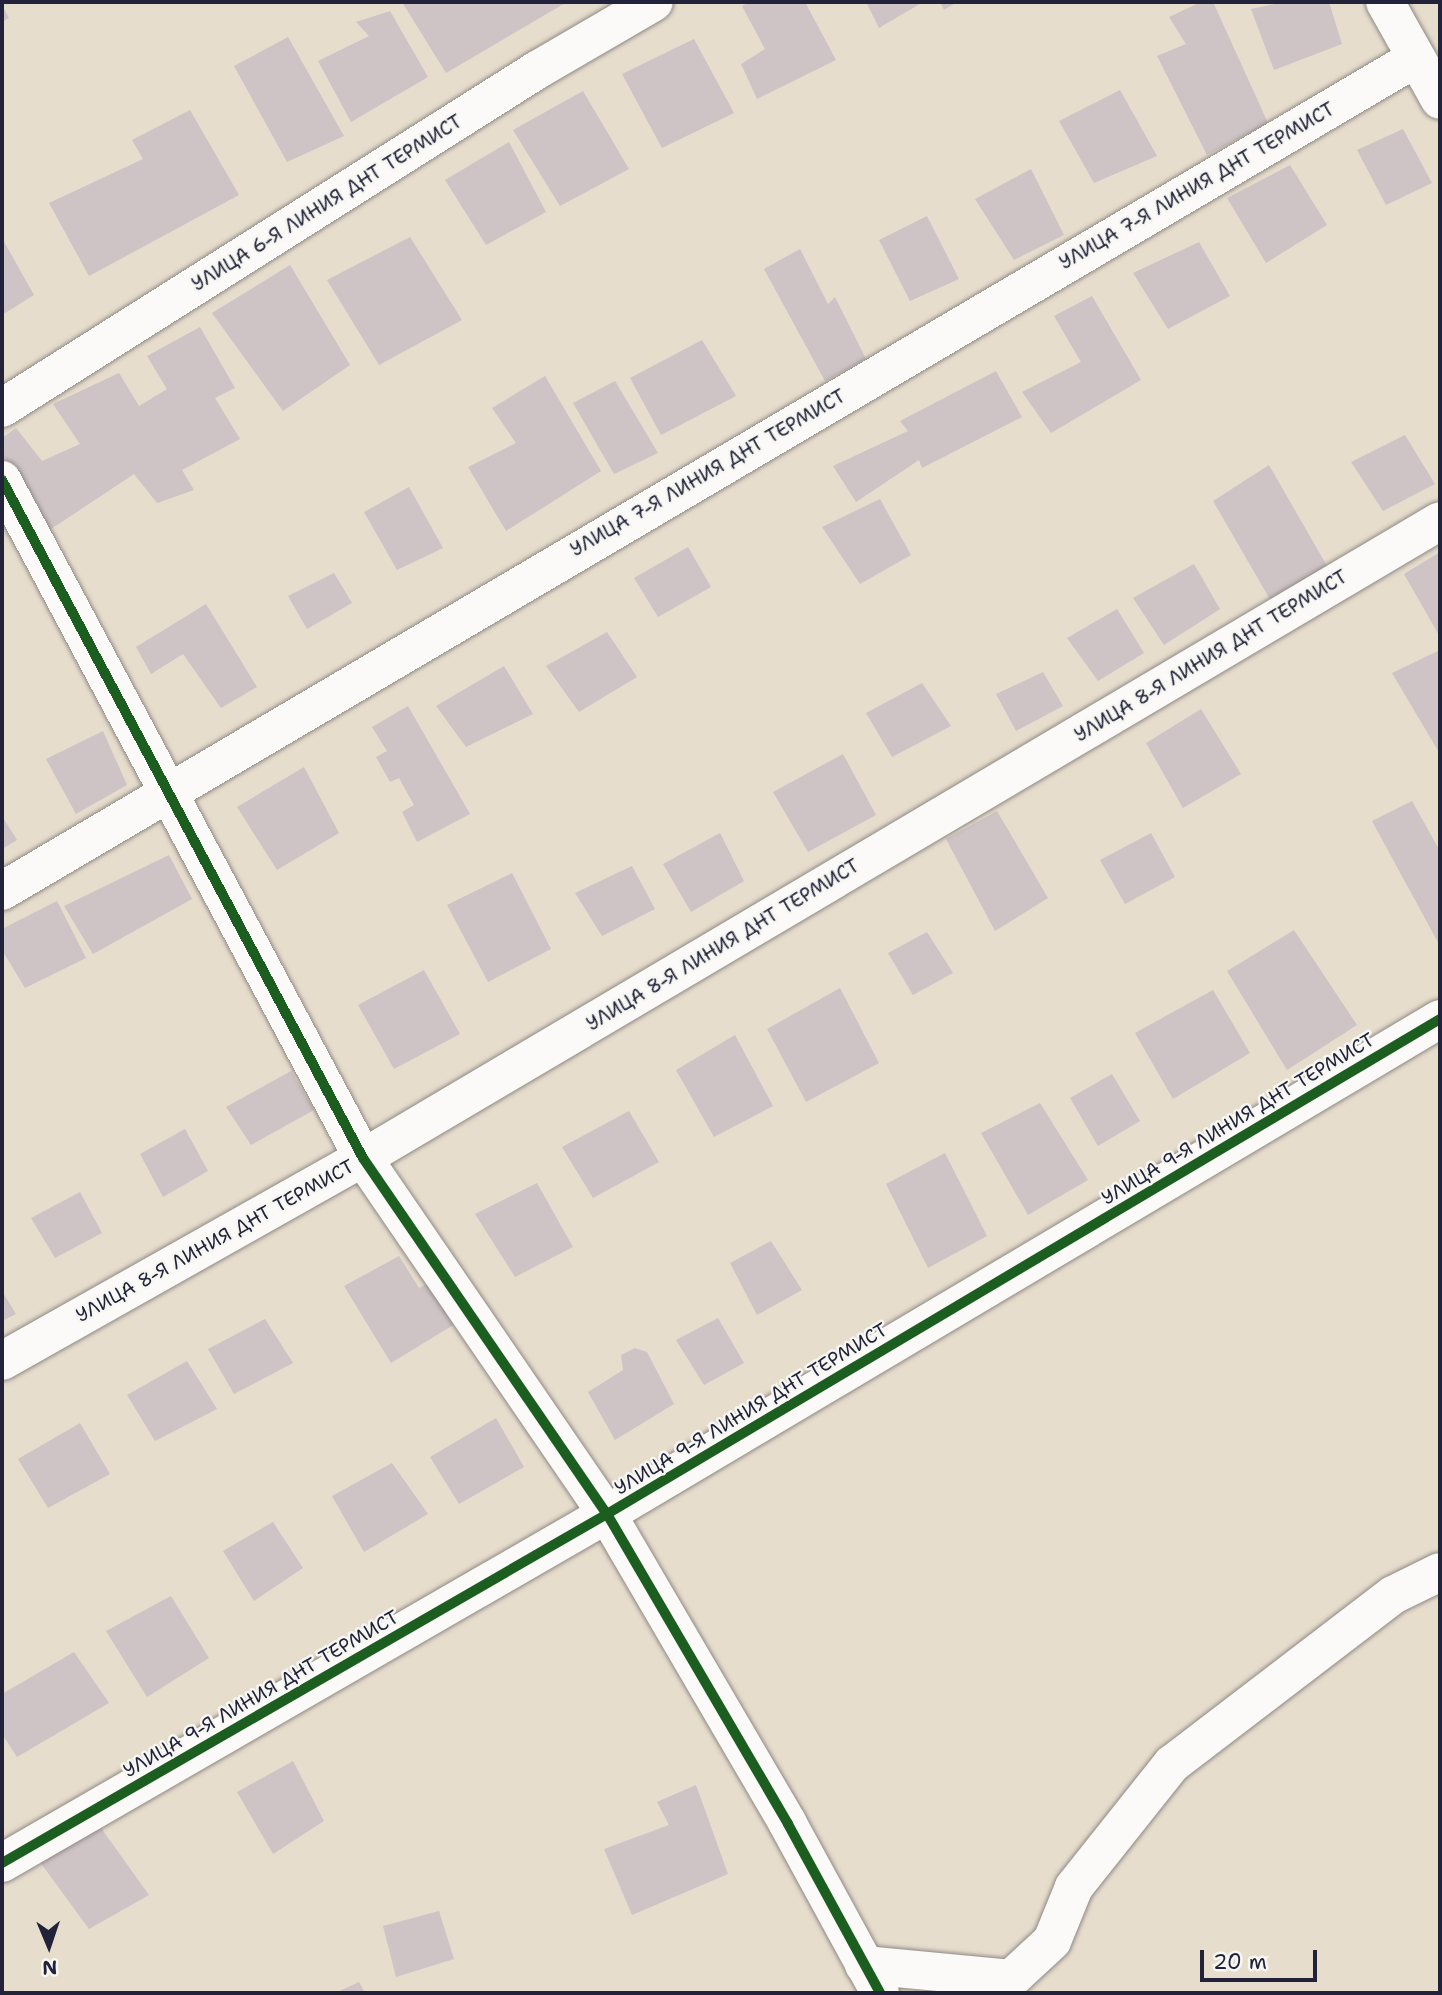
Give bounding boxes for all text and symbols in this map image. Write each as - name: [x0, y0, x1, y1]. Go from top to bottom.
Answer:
- street label: УЛИЦА 7-Я ЛИНИЯ ДНТ ТЕРМИСТ: [1055, 98, 1339, 274]
- street label: УЛИЦА 6-Я ЛИНИЯ ДНТ ТЕРМИСТ: [188, 110, 466, 296]
- street label: УЛИЦА 7-Я ЛИНИЯ ДНТ ТЕРМИСТ: [566, 385, 850, 561]
- street label: УЛИЦА 8-Я ЛИНИЯ ДНТ ТЕРМИСТ: [1070, 565, 1352, 747]
- street label: УЛИЦА 8-Я ЛИНИЯ ДНТ ТЕРМИСТ: [582, 854, 864, 1036]
- street label: УЛИЦА 9-Я ЛИНИЯ ДНТ ТЕРМИСТ: [1097, 1028, 1379, 1210]
- street label: УЛИЦА 8-Я ЛИНИЯ ДНТ ТЕРМИСТ: [72, 1155, 358, 1327]
- street label: УЛИЦА 9-Я ЛИНИЯ ДНТ ТЕРМИСТ: [610, 1318, 892, 1500]
- street label: УЛИЦА 9-Я ЛИНИЯ ДНТ ТЕРМИСТ: [119, 1606, 403, 1782]
- north arrow: [14, 1911, 84, 1981]
- scale bar: [1204, 1936, 1321, 1980]
- text: 20 m: [1213, 1948, 1267, 1976]
- text: N: [42, 1955, 58, 1980]

